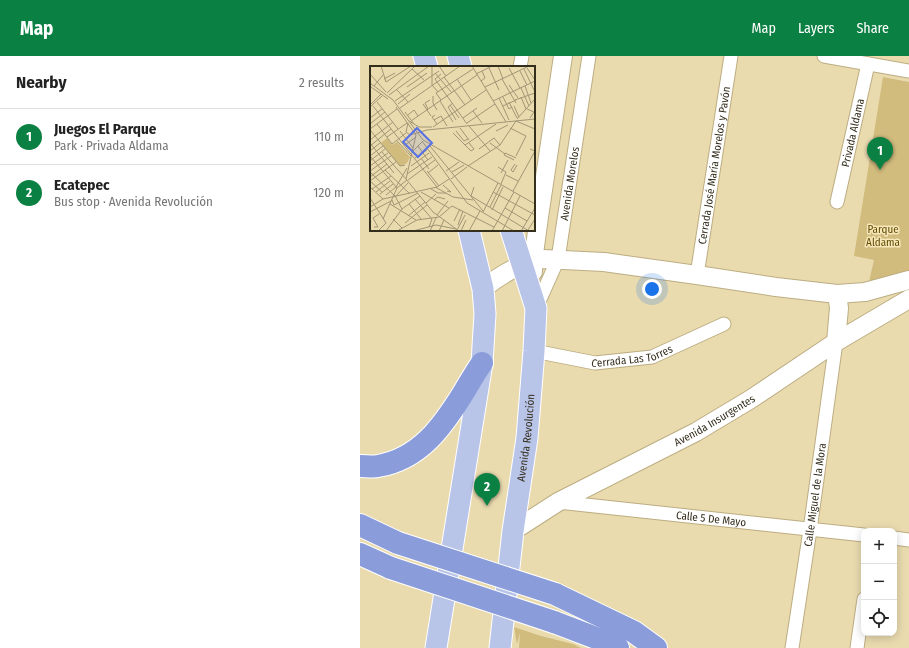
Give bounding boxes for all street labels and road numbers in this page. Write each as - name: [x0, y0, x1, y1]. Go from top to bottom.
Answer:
- street label: Cerrada José María Morelos y Pavón: [696, 85, 733, 245]
- street label: Privada Aldama: [839, 97, 867, 168]
- street label: Avenida Morelos: [558, 146, 582, 221]
- street label: Cerrada Las Torres: [590, 342, 675, 370]
- street label: Avenida Insurgentes: [672, 392, 758, 449]
- street label: Avenida Revolución: [515, 393, 538, 482]
- street label: Calle Miguel de la Mora: [802, 442, 829, 547]
- street label: Calle 5 De Mayo: [675, 509, 747, 529]

